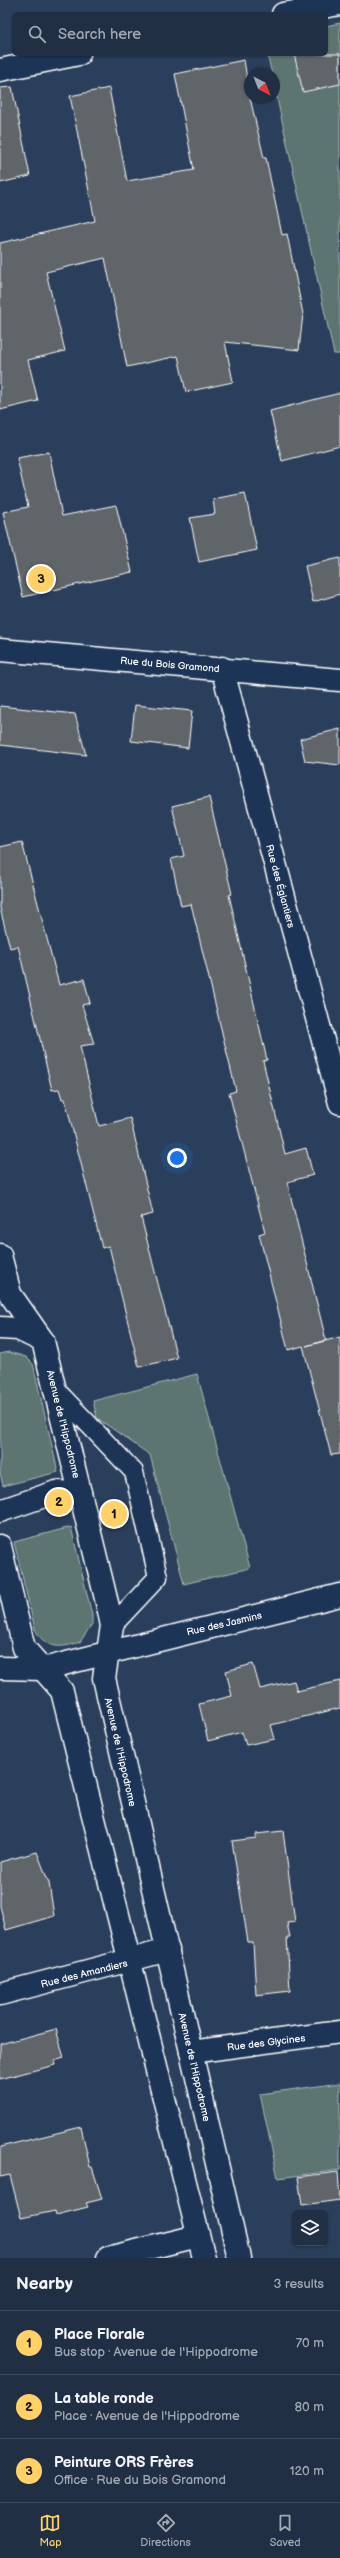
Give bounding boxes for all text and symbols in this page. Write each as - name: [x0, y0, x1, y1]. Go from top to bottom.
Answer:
- search box: [12, 12, 328, 56]
- icon: search: [26, 23, 48, 45]
- text: Search here: [58, 25, 141, 44]
- north arrow: [244, 68, 280, 104]
- pin: 3: [28, 564, 54, 594]
- street label: Rue du Bois Gramond: [120, 655, 220, 675]
- street label: Rue des Églantiers: [263, 843, 297, 929]
- your location: [167, 1148, 187, 1168]
- street label: Avenue de l'Hippodrome: [44, 1369, 82, 1480]
- pin: 2: [46, 1487, 72, 1517]
- pin: 1: [101, 1499, 127, 1529]
- street label: Rue des Jasmins: [185, 1609, 263, 1638]
- street label: Avenue de l'Hippodrome: [102, 1697, 138, 1808]
- street label: Rue des Amandiers: [40, 1957, 129, 1991]
- street label: Avenue de l'Hippodrome: [176, 2012, 212, 2123]
- street label: Rue des Glycines: [226, 2032, 306, 2054]
- map controls: [292, 2210, 328, 2246]
- button: layers: [292, 2210, 328, 2246]
- text: Nearby: [16, 2274, 73, 2294]
- text: 3 results: [273, 2276, 324, 2292]
- text: Place Florale: [54, 2325, 145, 2344]
- text: 1: [26, 2335, 32, 2351]
- text: 70 m: [296, 2335, 324, 2351]
- text: Bus stop · Avenue de l'Hippodrome: [54, 2344, 258, 2360]
- text: La table ronde: [54, 2389, 154, 2408]
- text: 2: [25, 2399, 33, 2415]
- text: 80 m: [295, 2399, 324, 2415]
- text: Place · Avenue de l'Hippodrome: [54, 2408, 240, 2424]
- text: Peinture ORS Frères: [54, 2453, 194, 2472]
- text: 3: [25, 2463, 33, 2479]
- text: 120 m: [289, 2463, 324, 2479]
- text: Office · Rue du Bois Gramond: [54, 2472, 226, 2488]
- tab: Map: [39, 2512, 62, 2549]
- tab: Directions: [140, 2512, 191, 2549]
- tab: Saved: [270, 2512, 301, 2549]

